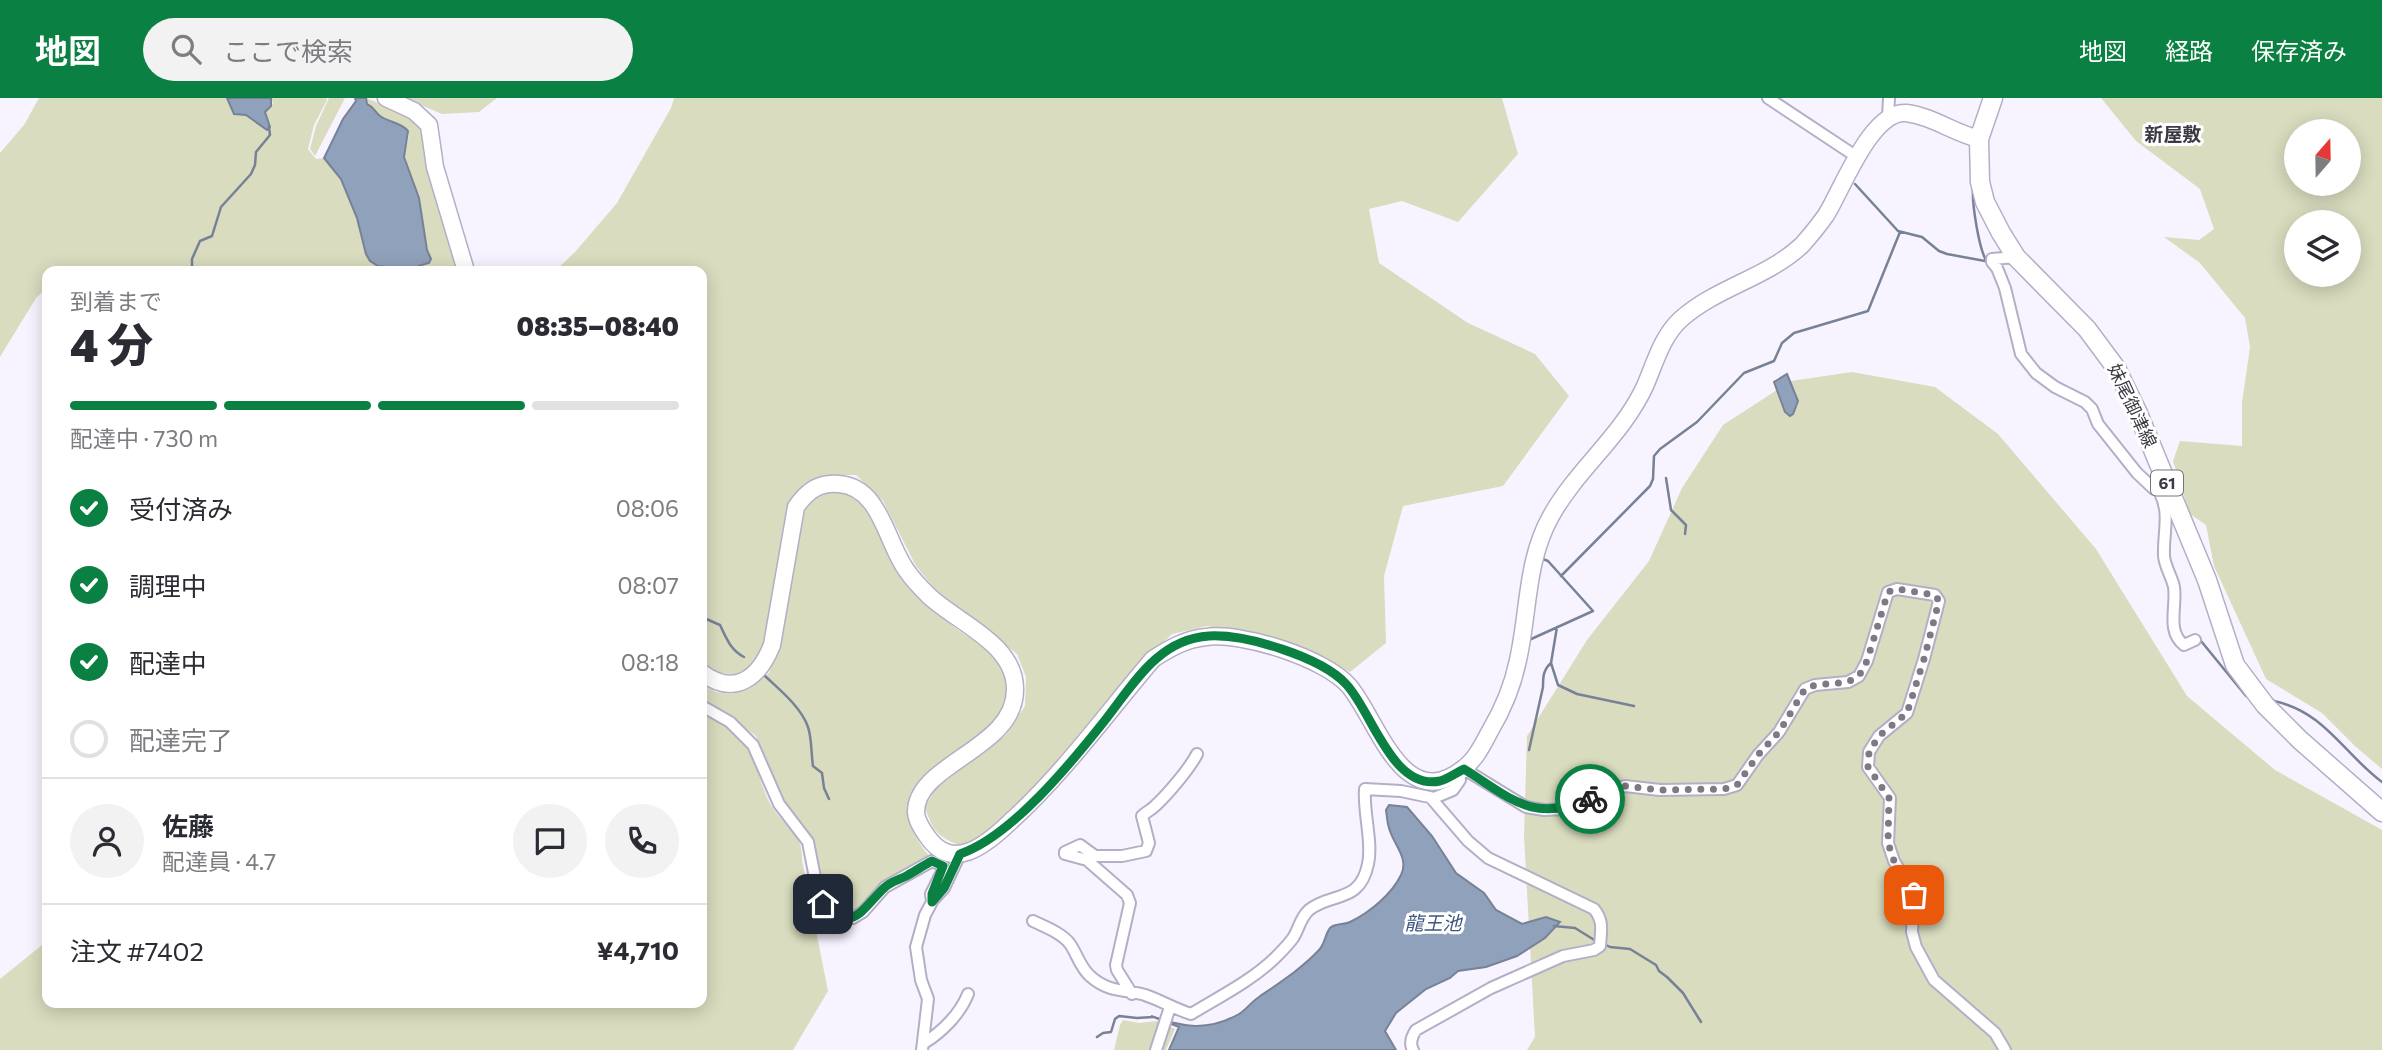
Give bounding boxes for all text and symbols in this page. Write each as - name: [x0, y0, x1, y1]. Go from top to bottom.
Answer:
- search box: [143, 18, 633, 81]
- text: 地図: [35, 29, 101, 70]
- icon: search: [167, 30, 205, 68]
- text: ここで検索: [223, 35, 353, 66]
- text: 地図: [2079, 36, 2127, 65]
- text: 経路: [2165, 36, 2213, 65]
- text: 保存済み: [2251, 36, 2347, 65]
- north arrow: [2284, 119, 2361, 196]
- map controls: [2284, 119, 2361, 287]
- district label: 新屋敷: [2144, 122, 2202, 145]
- button: layers: [2284, 210, 2361, 287]
- text: 到着まで: [70, 287, 162, 315]
- text: 08:35–08:40: [516, 310, 679, 341]
- text: 4 分: [70, 315, 153, 371]
- street label: 妹尾御津線: [2104, 360, 2162, 451]
- text: 配達中 · 730 m: [70, 424, 218, 452]
- road number: 61: [2151, 470, 2183, 496]
- icon: check: [70, 489, 108, 527]
- text: 受付済み: [129, 493, 233, 524]
- text: 08:06: [616, 494, 679, 522]
- icon: check: [70, 566, 108, 604]
- text: 調理中: [129, 570, 207, 601]
- text: 08:07: [618, 571, 679, 599]
- icon: check: [70, 643, 108, 681]
- text: 配達中: [129, 647, 207, 678]
- text: 08:18: [621, 648, 679, 676]
- text: 配達完了: [129, 724, 233, 755]
- courier: [1555, 764, 1625, 834]
- icon: bike: [1571, 780, 1609, 818]
- button: person: [70, 804, 144, 878]
- button: chat: [513, 804, 587, 878]
- button: phone: [605, 804, 679, 878]
- text: 佐藤: [162, 810, 214, 841]
- text: 配達員 · 4.7: [162, 847, 276, 875]
- pin: [1884, 865, 1944, 925]
- pin: [793, 874, 853, 934]
- icon: bag: [1895, 876, 1933, 914]
- icon: home: [804, 885, 842, 923]
- water label: 龍王池: [1404, 911, 1463, 934]
- text: ¥4,710: [597, 934, 679, 965]
- text: 注文 #7402: [70, 935, 204, 966]

